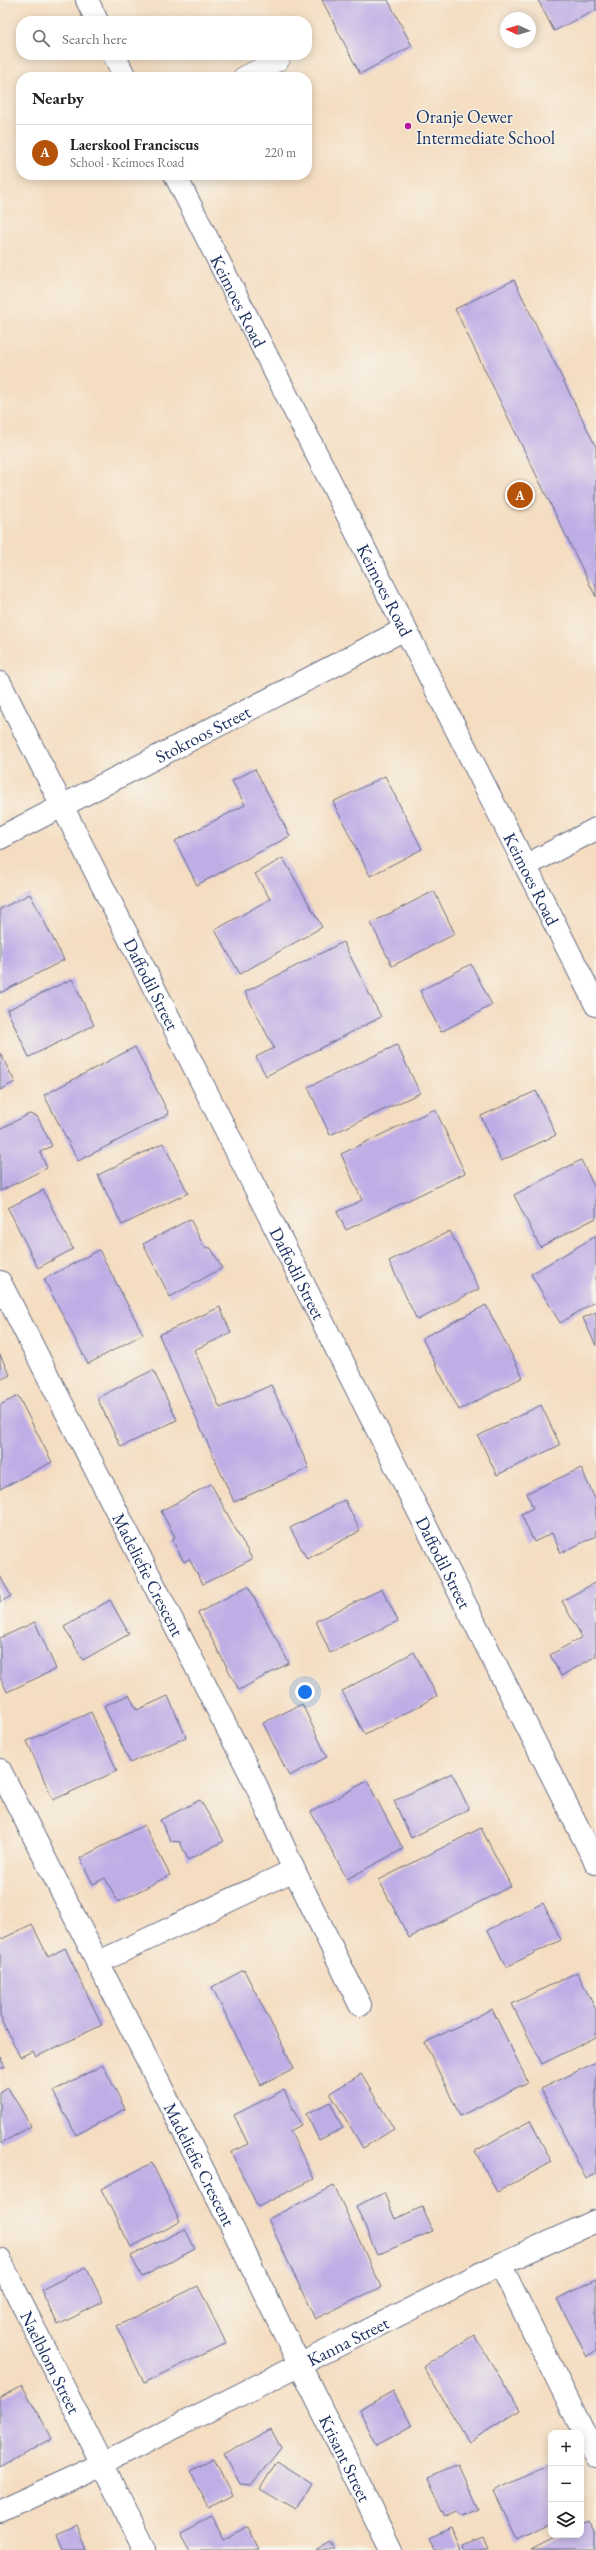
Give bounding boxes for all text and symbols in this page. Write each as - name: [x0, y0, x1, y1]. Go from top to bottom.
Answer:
- north arrow: [500, 12, 536, 48]
- search box: [16, 16, 312, 60]
- icon: search: [30, 27, 52, 49]
- text: Search here: [62, 29, 127, 48]
- text: Nearby: [32, 87, 84, 109]
- place label: Oranje Oewer Intermediate School: [416, 105, 555, 149]
- marker: Oranje Oewer Intermediate School: [403, 121, 413, 131]
- text: Laerskool Franciscus: [70, 135, 199, 154]
- text: A: [40, 144, 50, 161]
- text: 220 m: [265, 144, 296, 161]
- text: School · Keimoes Road: [70, 154, 184, 171]
- street label: Keimoes Road: [206, 251, 272, 352]
- pin: A: [507, 480, 533, 510]
- street label: Keimoes Road: [352, 540, 419, 641]
- street label: Stokroos Street: [151, 699, 254, 768]
- street label: Keimoes Road: [499, 828, 565, 930]
- street label: Daffodil Street: [119, 934, 185, 1034]
- street label: Daffodil Street: [265, 1223, 331, 1323]
- street label: Madeliefie Crescent: [108, 1509, 190, 1640]
- street label: Daffodil Street: [411, 1512, 477, 1613]
- your location: [295, 1682, 315, 1702]
- street label: Madeliefie Crescent: [159, 2098, 241, 2230]
- street label: Naelblom Street: [16, 2307, 87, 2418]
- street label: Kanna Street: [303, 2310, 393, 2371]
- street label: Krisant Street: [315, 2411, 377, 2506]
- map controls: [548, 2430, 584, 2538]
- button: +: [548, 2430, 584, 2466]
- button: −: [548, 2466, 584, 2502]
- button: layers: [548, 2502, 584, 2538]

